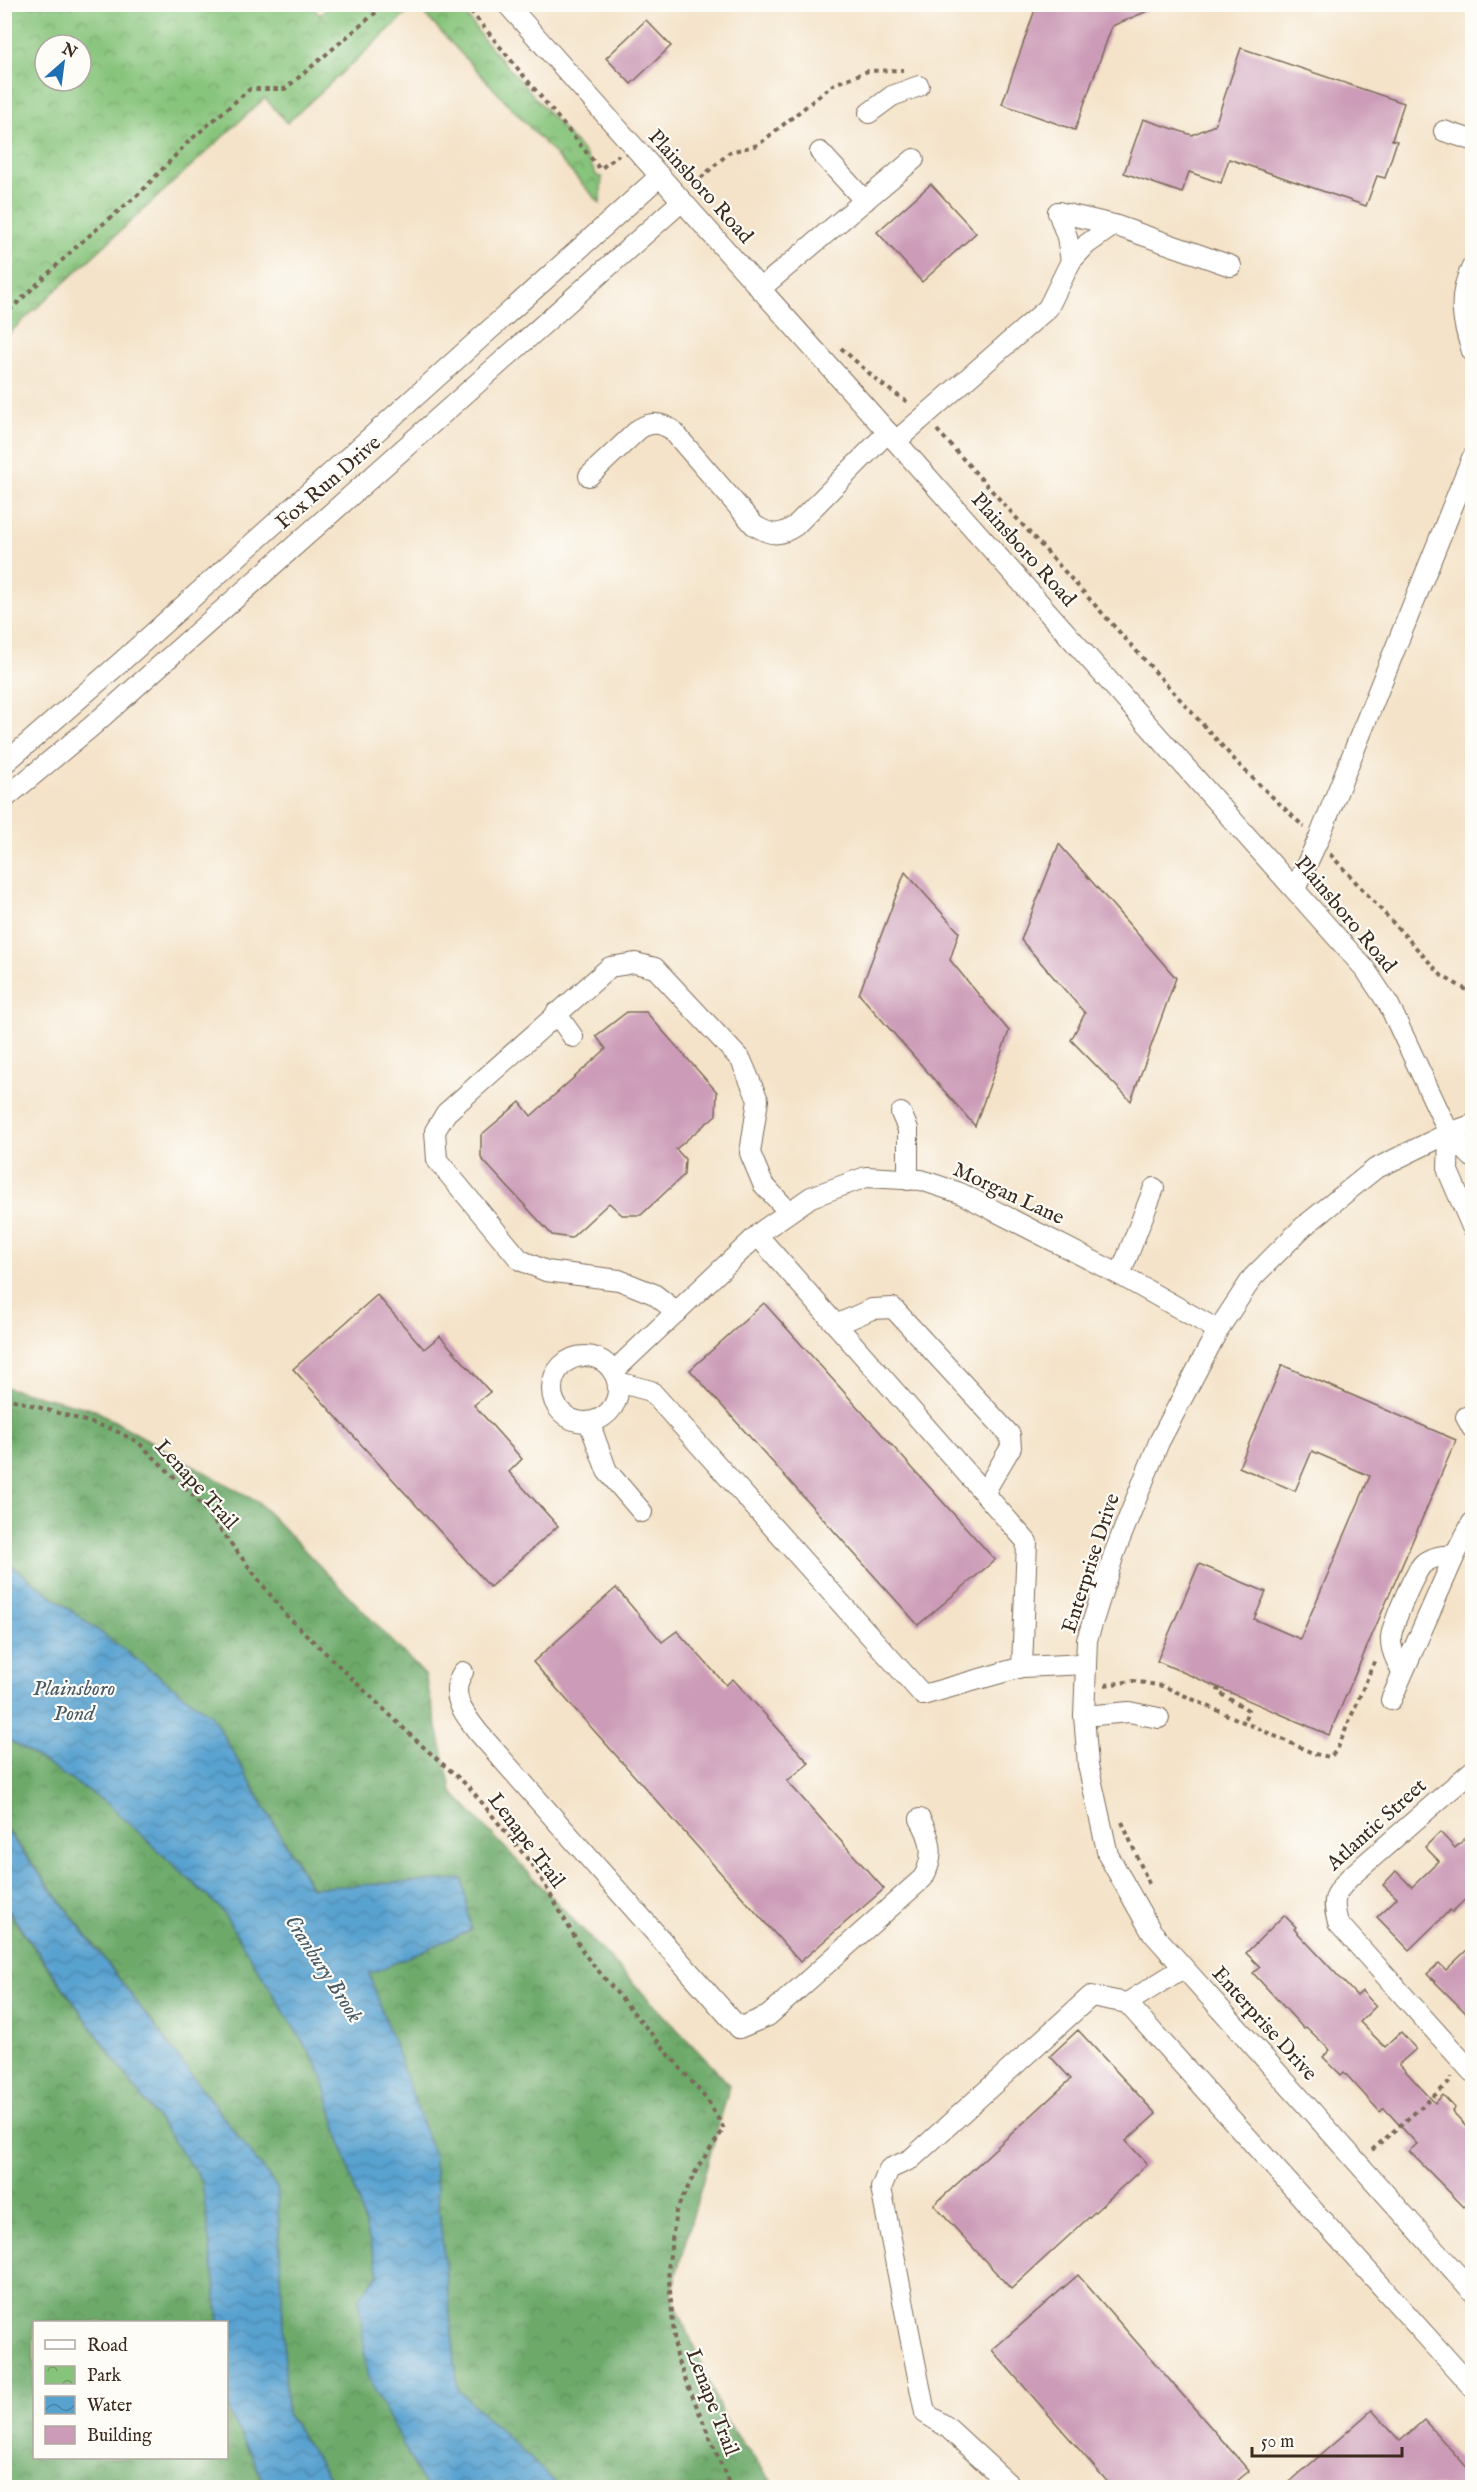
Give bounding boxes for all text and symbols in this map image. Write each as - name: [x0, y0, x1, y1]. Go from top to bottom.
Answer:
- north arrow: [33, 33, 93, 93]
- text: N: [57, 39, 80, 64]
- street label: Plainsboro Road: [641, 124, 759, 250]
- street label: Fox Run Drive: [271, 430, 387, 536]
- street label: Plainsboro Road: [964, 487, 1082, 613]
- street label: Plainsboro Road: [1288, 851, 1402, 980]
- street label: Morgan Lane: [948, 1157, 1069, 1232]
- street label: Lenape Trail: [148, 1434, 244, 1536]
- street label: Enterprise Drive: [1056, 1490, 1127, 1637]
- water label: Plainsboro Pond: [33, 1675, 115, 1728]
- street label: Atlantic Street: [1320, 1773, 1433, 1878]
- street label: Lenape Trail: [481, 1788, 571, 1894]
- water label: Cranbury Brook: [278, 1910, 369, 2028]
- street label: Enterprise Drive: [1205, 1961, 1323, 2087]
- legend: [33, 2321, 228, 2459]
- text: Road: [87, 2335, 128, 2358]
- street label: Lenape Trail: [679, 2345, 744, 2460]
- text: Park: [87, 2365, 122, 2388]
- text: Water: [87, 2395, 132, 2418]
- scale bar: [1252, 2420, 1402, 2458]
- text: Building: [87, 2425, 152, 2448]
- text: 50 m: [1261, 2431, 1294, 2454]

